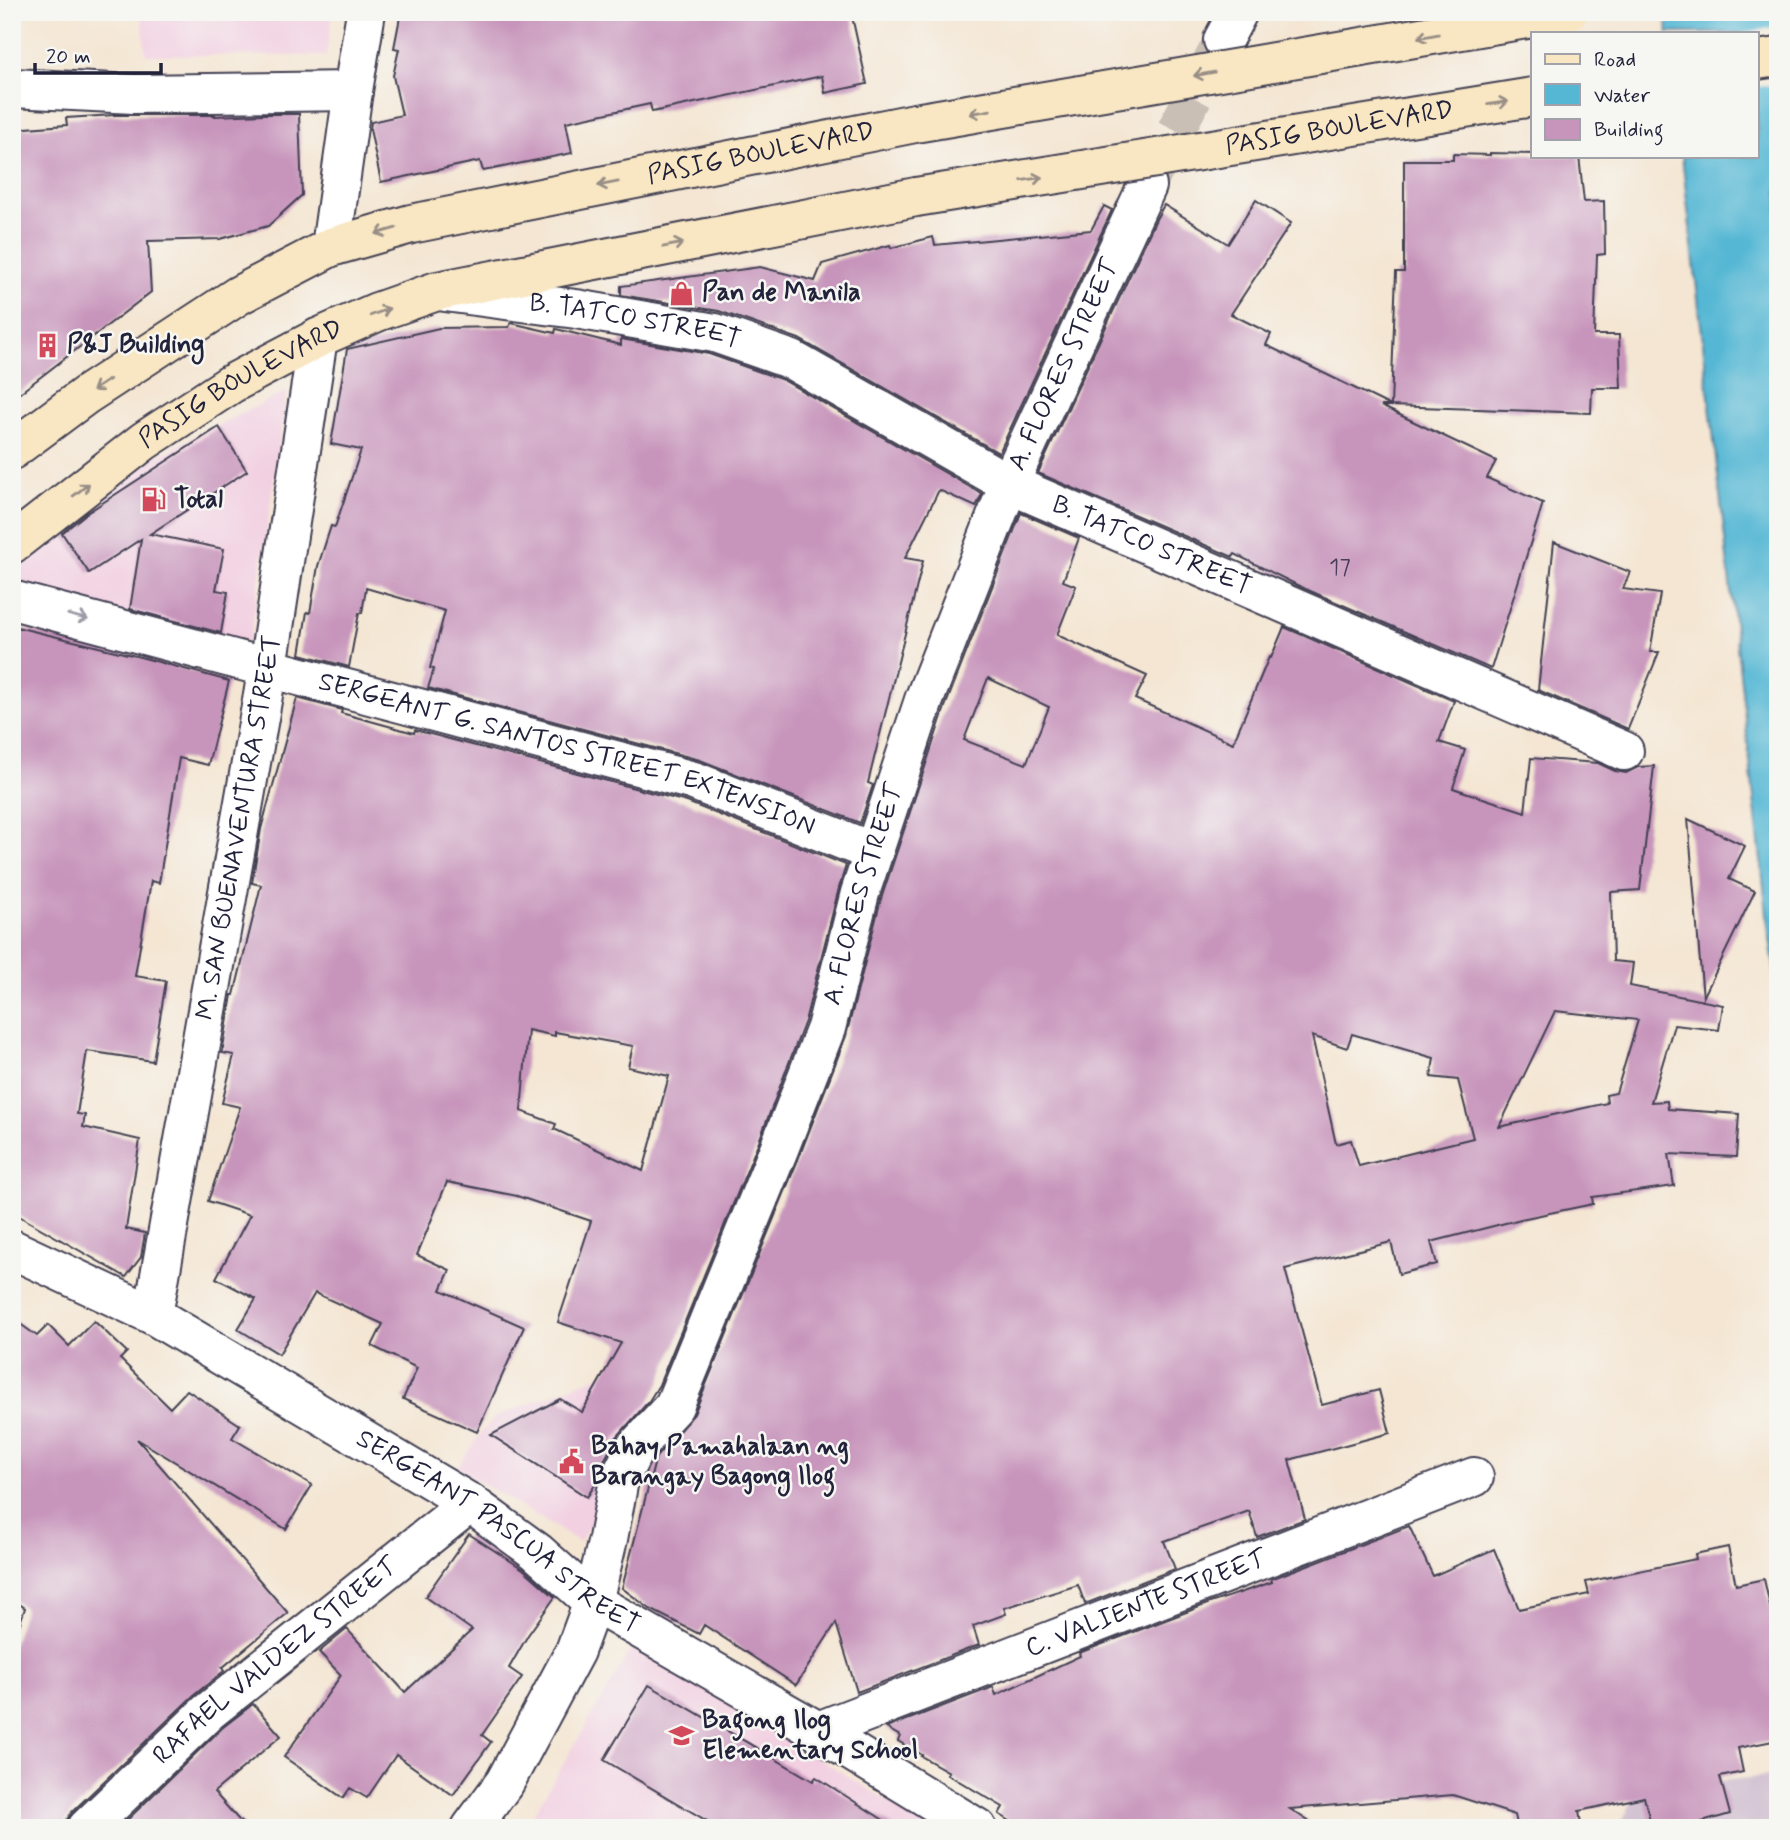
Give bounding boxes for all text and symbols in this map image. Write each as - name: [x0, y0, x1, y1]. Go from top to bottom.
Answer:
- one-way arrow: [1417, 30, 1440, 43]
- scale bar: [35, 32, 161, 76]
- legend: [1531, 32, 1758, 158]
- text: 20 m: [46, 43, 91, 71]
- text: Road: [1594, 46, 1636, 74]
- one-way arrow: [1193, 68, 1216, 81]
- text: Water: [1594, 82, 1650, 110]
- street label: PASIG BOULEVARD: [1223, 93, 1456, 164]
- one-way arrow: [1486, 96, 1509, 109]
- one-way arrow: [969, 106, 991, 119]
- street label: PASIG BOULEVARD: [645, 115, 877, 193]
- text: Building: [1594, 116, 1664, 146]
- one-way arrow: [1020, 172, 1042, 185]
- one-way arrow: [597, 178, 620, 192]
- one-way arrow: [375, 226, 397, 239]
- one-way arrow: [661, 237, 684, 251]
- street label: A. FLORES STREET: [1001, 253, 1128, 476]
- place label: Pan de Manila: [702, 276, 861, 310]
- shop icon: Pan de Manila: [668, 279, 696, 307]
- street label: B. TATCO STREET: [527, 286, 745, 358]
- one-way arrow: [369, 304, 391, 317]
- street label: PASIG BOULEVARD: [132, 312, 348, 457]
- place label: P&J Building: [67, 328, 204, 365]
- building icon: P&J Building: [33, 331, 61, 359]
- one-way arrow: [92, 378, 111, 392]
- one-way arrow: [72, 483, 90, 498]
- place label: Total: [174, 483, 223, 517]
- fuel station icon: Total: [140, 486, 168, 514]
- street label: B. TATCO STREET: [1047, 488, 1256, 604]
- house number: 17: [1329, 553, 1351, 583]
- one-way arrow: [66, 611, 89, 624]
- street label: M. SAN BUENAVENTURA STREET: [189, 633, 290, 1023]
- street label: SERGEANT G. SANTOS STREET EXTENSION: [315, 665, 820, 844]
- street label: A. FLORES STREET: [815, 778, 912, 1009]
- street label: SERGEANT PASCUA STREET: [350, 1422, 646, 1642]
- place label: Bahay Pamahalaan ng Barangay Bagong Ilog: [591, 1430, 849, 1497]
- public building icon: Bahay Pamahalaan ng Barangay Bagong Ilog: [557, 1448, 585, 1476]
- street label: C. VALIENTE STREET: [1021, 1541, 1273, 1666]
- street label: RAFAEL VALDEZ STREET: [146, 1549, 406, 1772]
- place label: Bagong Ilog Elementary School: [702, 1704, 918, 1768]
- school or university icon: Bagong Ilog Elementary School: [668, 1722, 696, 1750]

